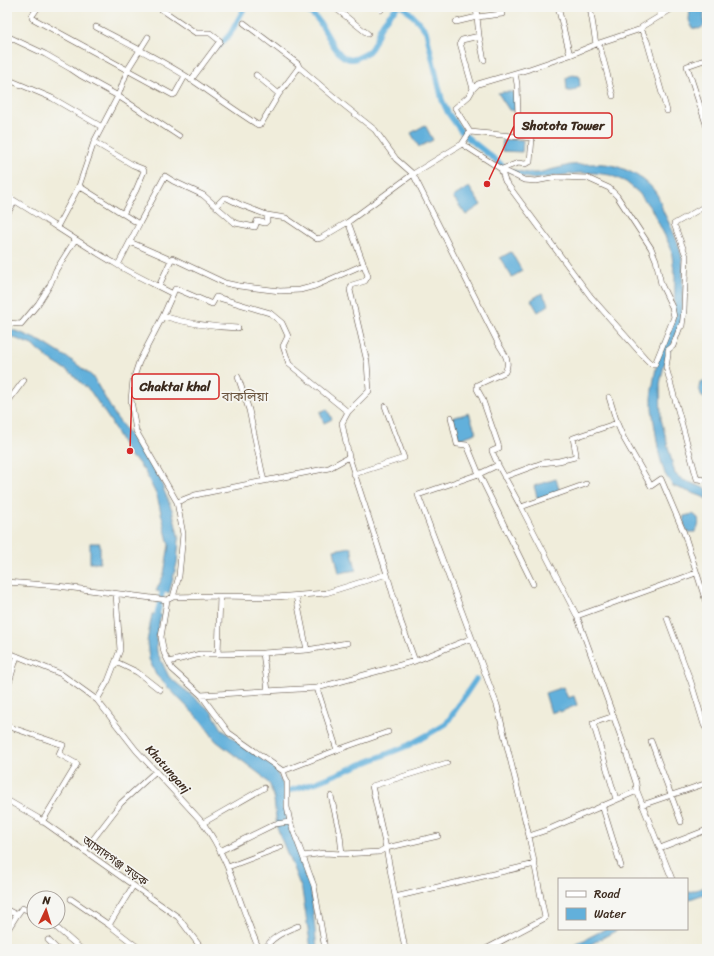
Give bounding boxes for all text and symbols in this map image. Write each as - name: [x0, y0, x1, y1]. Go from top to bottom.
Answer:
- callout: Shotota Tower: [514, 113, 612, 138]
- text: Shotota Tower: [521, 114, 606, 137]
- callout: Chaktai khal: [132, 374, 219, 399]
- text: Chaktai khal: [138, 375, 212, 398]
- district label: বাকলিয়া: [221, 385, 269, 408]
- street label: Khatunganj: [140, 739, 197, 799]
- street label: আসাদগঞ্জ সড়ক: [76, 829, 153, 892]
- legend: [558, 878, 688, 930]
- text: Road: [594, 883, 621, 905]
- north arrow: [26, 890, 66, 930]
- text: N: [41, 891, 52, 910]
- text: Water: [594, 903, 627, 925]

